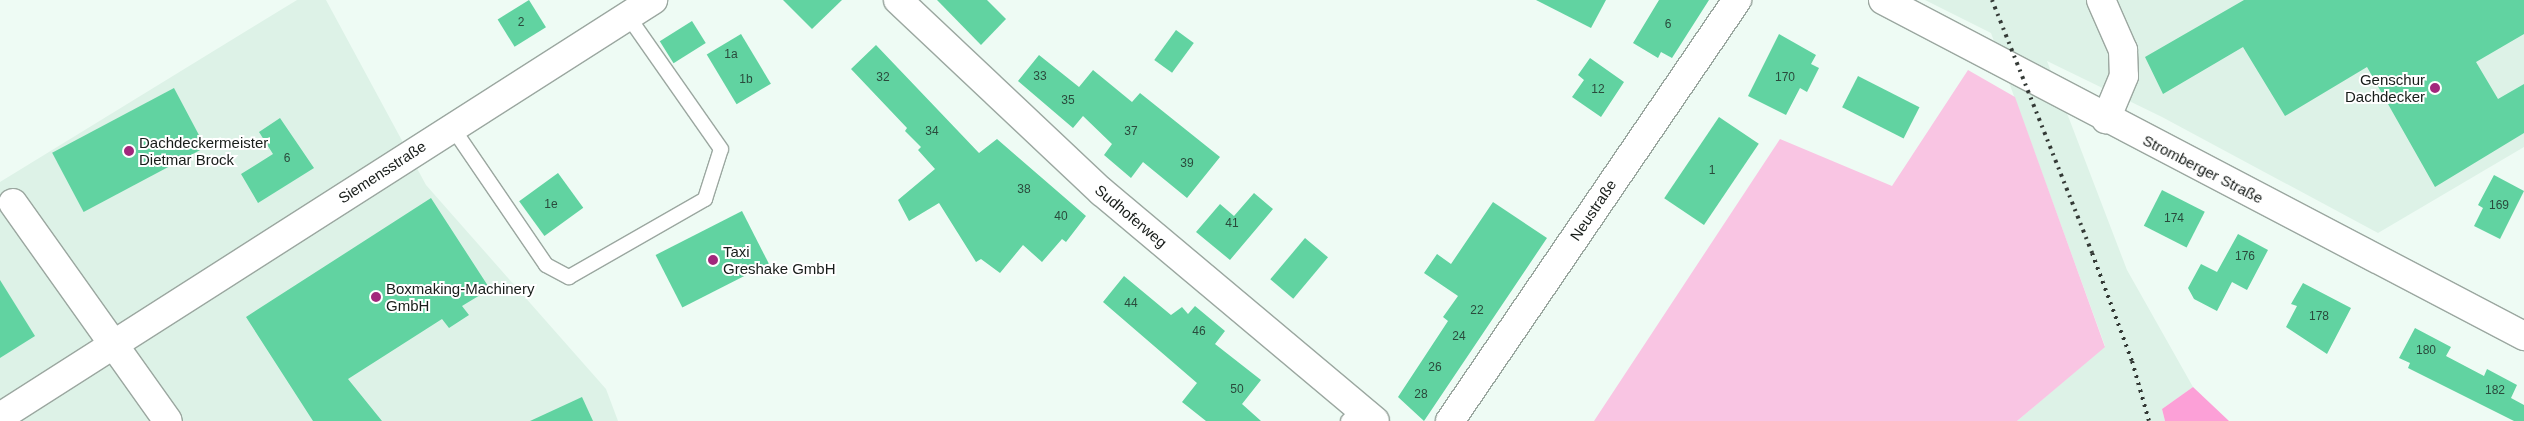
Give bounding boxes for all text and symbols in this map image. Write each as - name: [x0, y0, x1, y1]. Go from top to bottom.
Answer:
- house number: 2: [518, 16, 524, 30]
- house number: 6: [1665, 18, 1671, 32]
- house number: 1a: [724, 48, 738, 62]
- house number: 33: [1033, 70, 1047, 84]
- place label: Genschur Dachdecker: [2345, 70, 2425, 105]
- house number: 32: [876, 71, 890, 85]
- house number: 170: [1775, 71, 1795, 85]
- house number: 1b: [739, 73, 753, 87]
- marker: Genschur Dachdecker: [2429, 82, 2441, 94]
- house number: 12: [1591, 83, 1605, 97]
- house number: 35: [1061, 94, 1075, 108]
- house number: 34: [925, 125, 939, 139]
- house number: 37: [1124, 125, 1138, 139]
- street label: Stromberger Straße: [2140, 131, 2266, 207]
- place label: Dachdeckermeister Dietmar Brock: [139, 133, 268, 168]
- street label: Siemensstraße: [335, 137, 429, 207]
- marker: Dachdeckermeister Dietmar Brock: [123, 145, 135, 157]
- house number: 6: [284, 152, 290, 166]
- house number: 39: [1180, 157, 1194, 171]
- house number: 1: [1709, 164, 1715, 178]
- street label: Neustraße: [1566, 176, 1620, 244]
- street label: Sudhoferweg: [1091, 181, 1171, 251]
- house number: 38: [1017, 183, 1031, 197]
- house number: 1e: [544, 198, 558, 212]
- house number: 169: [2489, 199, 2509, 213]
- house number: 40: [1054, 210, 1068, 224]
- house number: 174: [2164, 212, 2184, 226]
- house number: 41: [1225, 217, 1239, 231]
- place label: Taxi Greshake GmbH: [723, 242, 836, 277]
- house number: 176: [2235, 250, 2255, 264]
- marker: Taxi Greshake GmbH: [707, 254, 719, 266]
- place label: Boxmaking-Machinery GmbH: [386, 279, 534, 314]
- marker: Boxmaking-Machinery GmbH: [370, 291, 382, 303]
- house number: 44: [1124, 297, 1138, 311]
- house number: 22: [1470, 304, 1484, 318]
- house number: 178: [2309, 310, 2329, 324]
- house number: 46: [1192, 325, 1206, 339]
- house number: 24: [1452, 330, 1466, 344]
- house number: 180: [2416, 344, 2436, 358]
- house number: 26: [1428, 361, 1442, 375]
- house number: 50: [1230, 383, 1244, 397]
- house number: 182: [2485, 384, 2505, 398]
- house number: 28: [1414, 388, 1428, 402]

